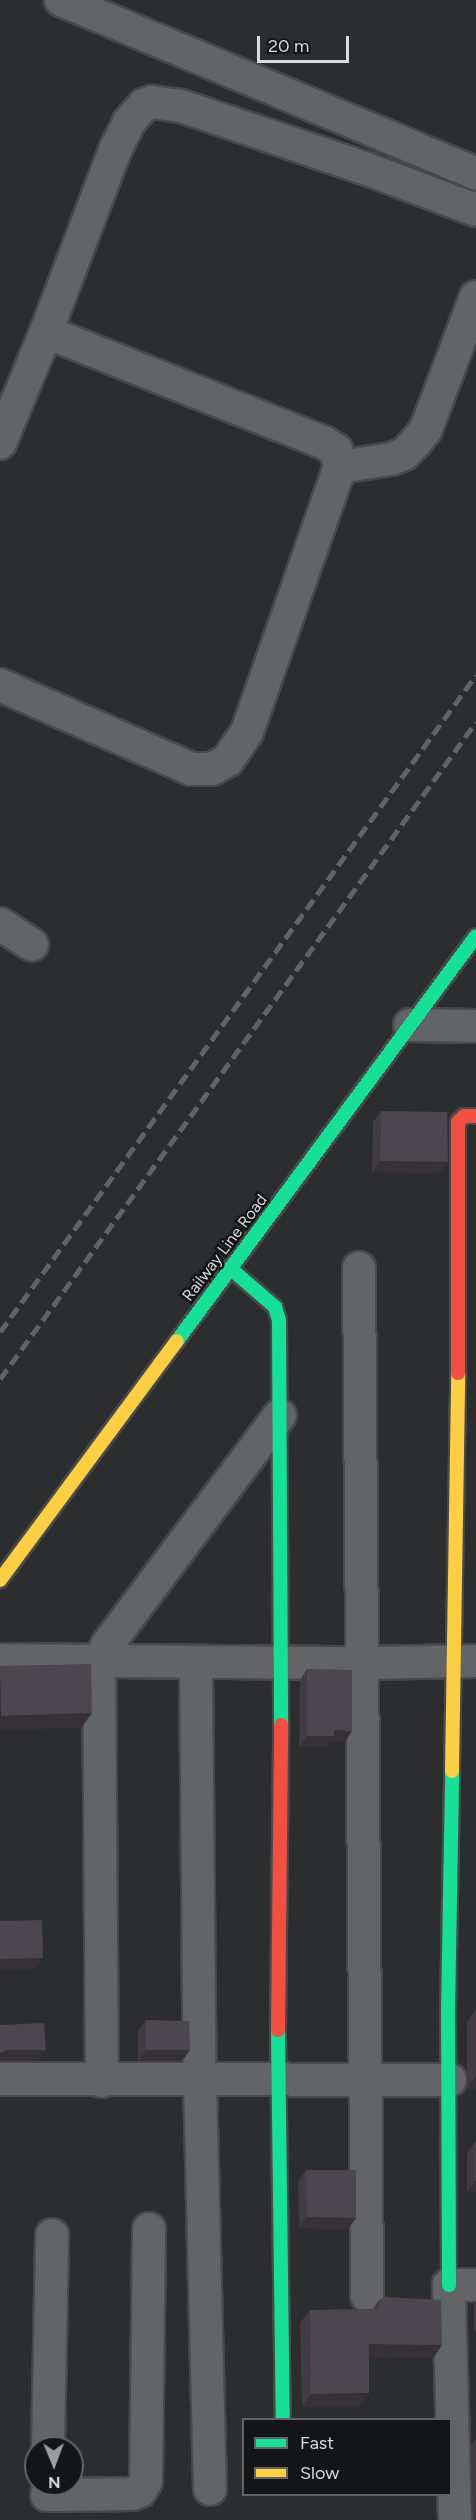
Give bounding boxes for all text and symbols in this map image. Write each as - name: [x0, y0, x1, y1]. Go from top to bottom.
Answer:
- scale bar: [260, 24, 352, 62]
- text: 20 m: [268, 35, 309, 57]
- street label: Railway Line Road: [179, 1191, 271, 1305]
- legend: [242, 2418, 452, 2496]
- text: Fast: [300, 2432, 334, 2454]
- north arrow: [24, 2436, 84, 2496]
- text: Slow: [300, 2462, 339, 2484]
- text: N: [48, 2473, 61, 2492]

